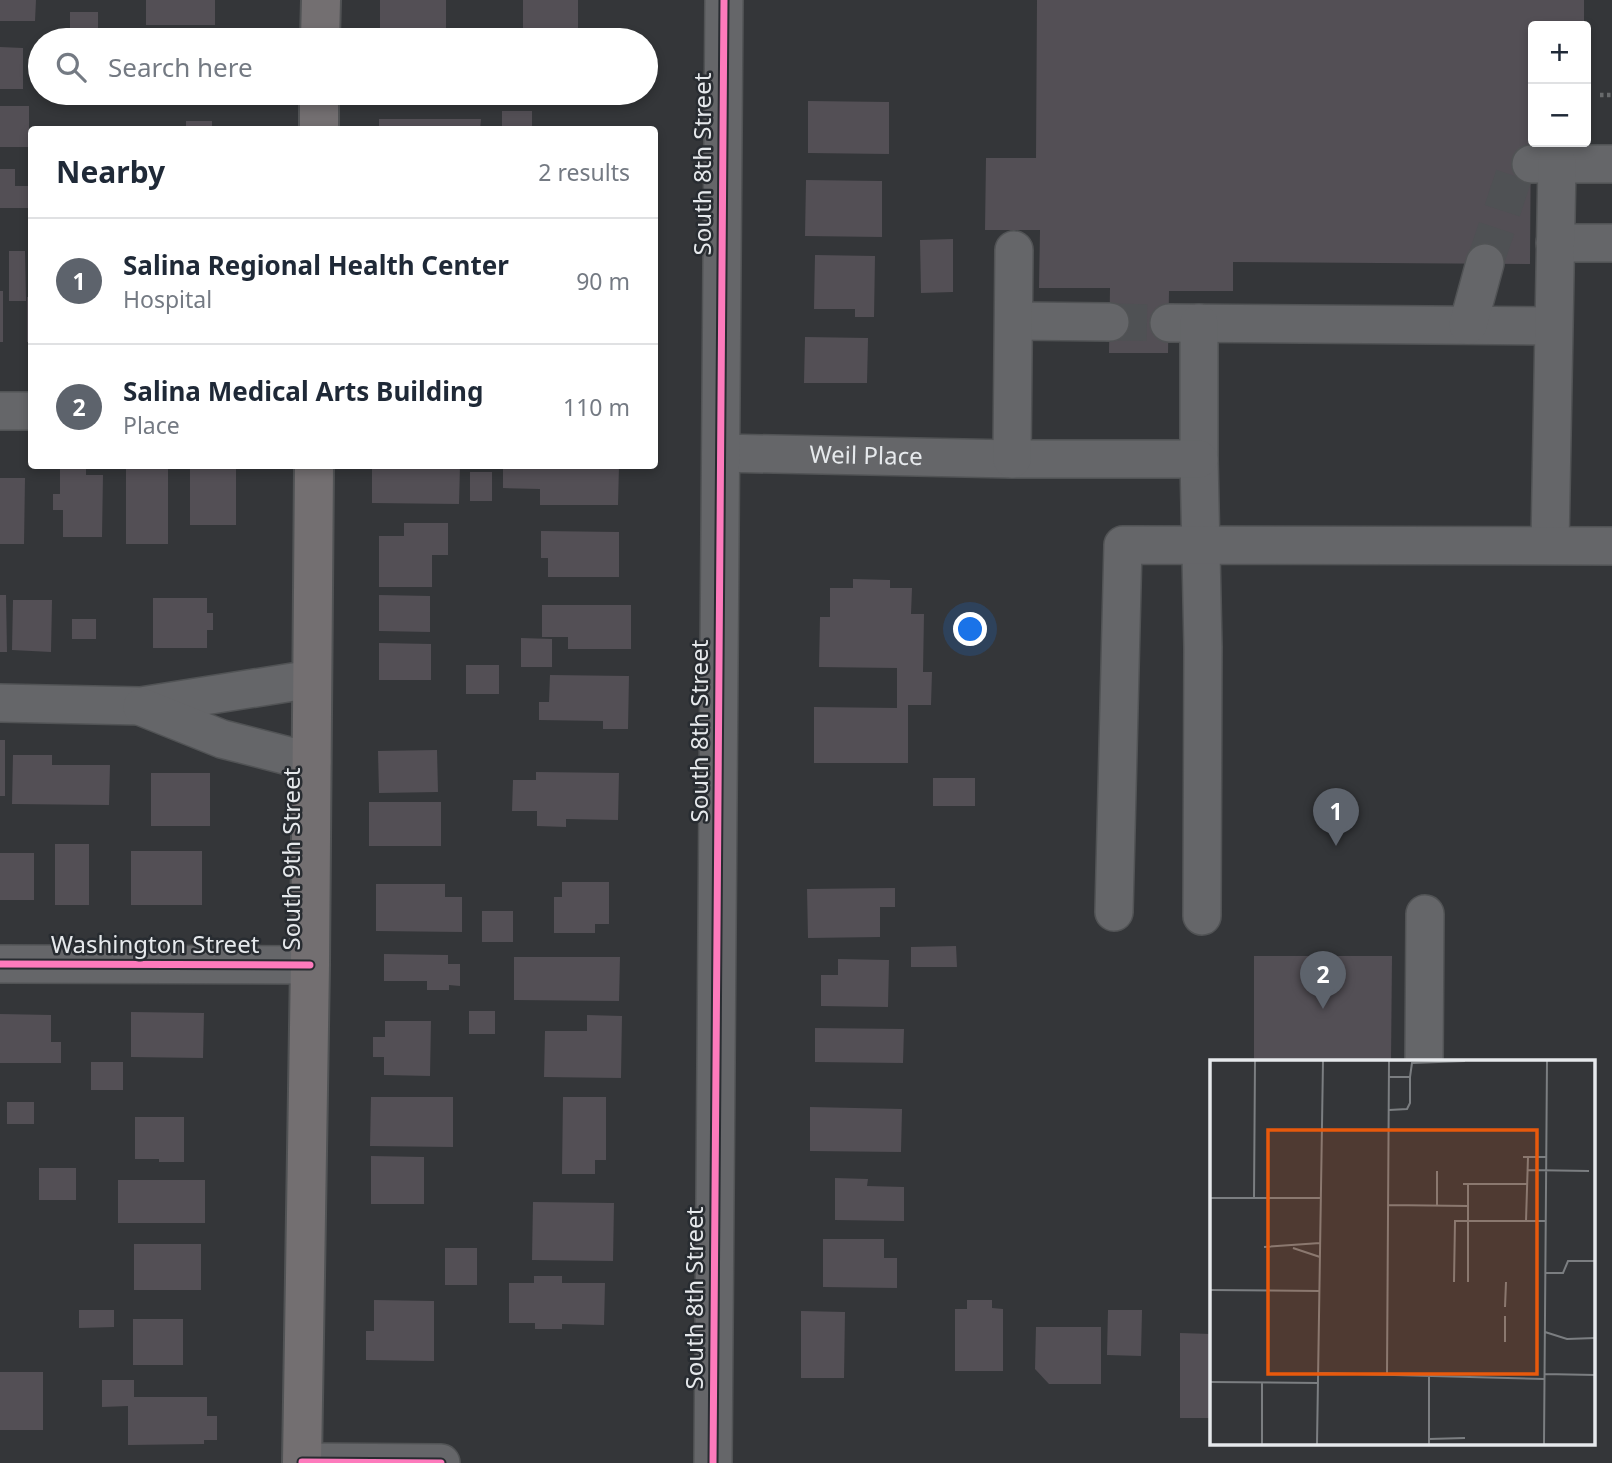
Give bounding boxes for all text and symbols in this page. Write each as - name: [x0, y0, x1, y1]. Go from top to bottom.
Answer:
- map controls: [1528, 21, 1591, 147]
- button: +: [1528, 21, 1591, 84]
- search box: [28, 28, 658, 105]
- icon: search: [52, 48, 90, 86]
- text: Search here: [108, 49, 253, 85]
- street label: South 8th Street: [685, 72, 718, 255]
- button: −: [1528, 84, 1591, 147]
- text: Nearby: [56, 151, 165, 192]
- text: 2 results: [538, 156, 630, 188]
- text: Salina Regional Health Center: [123, 247, 509, 283]
- text: 1: [72, 265, 86, 297]
- text: 90 m: [576, 265, 630, 297]
- text: Hospital: [123, 283, 212, 315]
- text: Salina Medical Arts Building: [123, 373, 483, 409]
- text: 2: [72, 391, 86, 423]
- text: 110 m: [563, 391, 630, 423]
- text: Place: [123, 409, 180, 441]
- street label: Weil Place: [809, 437, 923, 472]
- your location: [953, 612, 987, 646]
- street label: South 8th Street: [682, 639, 715, 822]
- street label: South 9th Street: [274, 767, 307, 950]
- pin: 1: [1313, 788, 1359, 846]
- street label: Washington Street: [51, 927, 260, 960]
- pin: 2: [1300, 951, 1346, 1009]
- inset map: [1210, 1060, 1594, 1446]
- street label: South 8th Street: [677, 1206, 710, 1389]

